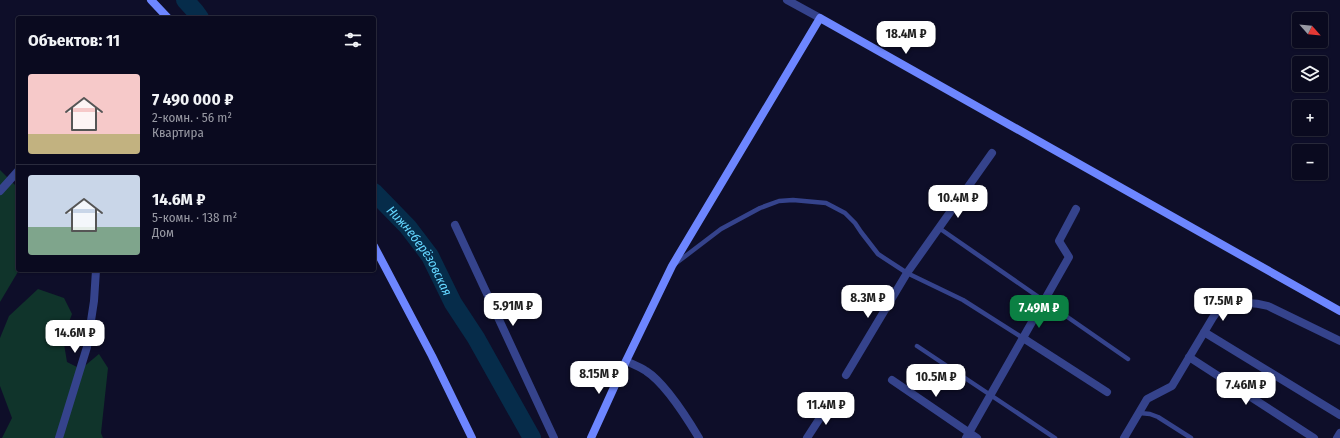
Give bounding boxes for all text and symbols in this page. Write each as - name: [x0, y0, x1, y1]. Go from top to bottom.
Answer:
- north arrow: [1292, 12, 1328, 48]
- map controls: [1292, 12, 1328, 180]
- pin: 18.4M ₽: [869, 21, 943, 55]
- text: 18.4M ₽: [886, 26, 926, 41]
- icon: filters: [342, 29, 364, 51]
- text: Объектов: 11: [28, 30, 120, 51]
- button: layers: [1292, 56, 1328, 92]
- text: 7 490 000 ₽: [152, 89, 233, 110]
- icon: home: [60, 90, 108, 138]
- button: +: [1292, 100, 1328, 136]
- text: 2-комн. · 56 m²: [152, 110, 232, 125]
- text: Квартира: [152, 125, 204, 140]
- button: −: [1292, 144, 1328, 180]
- pin: 10.4M ₽: [921, 185, 995, 219]
- text: 14.6M ₽: [152, 189, 206, 210]
- text: 10.4M ₽: [937, 190, 979, 205]
- icon: home: [60, 191, 108, 239]
- water label: Нижнеберёзовская: [384, 203, 455, 298]
- text: 5-комн. · 138 m²: [152, 210, 237, 225]
- text: Дом: [152, 225, 174, 240]
- pin: 8.3M ₽: [835, 285, 901, 319]
- pin: 17.5M ₽: [1186, 288, 1260, 322]
- text: 8.3M ₽: [850, 290, 886, 305]
- pin: 5.91M ₽: [476, 293, 550, 327]
- text: 17.5M ₽: [1203, 293, 1243, 308]
- pin: 7.49M ₽: [1002, 295, 1076, 329]
- text: 5.91M ₽: [493, 298, 533, 313]
- text: 7.49M ₽: [1019, 300, 1059, 315]
- pin: 14.6M ₽: [38, 320, 112, 354]
- text: 14.6M ₽: [55, 325, 95, 340]
- pin: 8.15M ₽: [562, 361, 636, 395]
- pin: 10.5M ₽: [899, 364, 973, 398]
- text: 8.15M ₽: [579, 366, 619, 381]
- text: 10.5M ₽: [915, 369, 957, 384]
- pin: 7.46M ₽: [1209, 372, 1283, 406]
- text: 7.46M ₽: [1226, 377, 1266, 392]
- pin: 11.4M ₽: [789, 392, 863, 426]
- text: 11.4M ₽: [806, 397, 846, 412]

